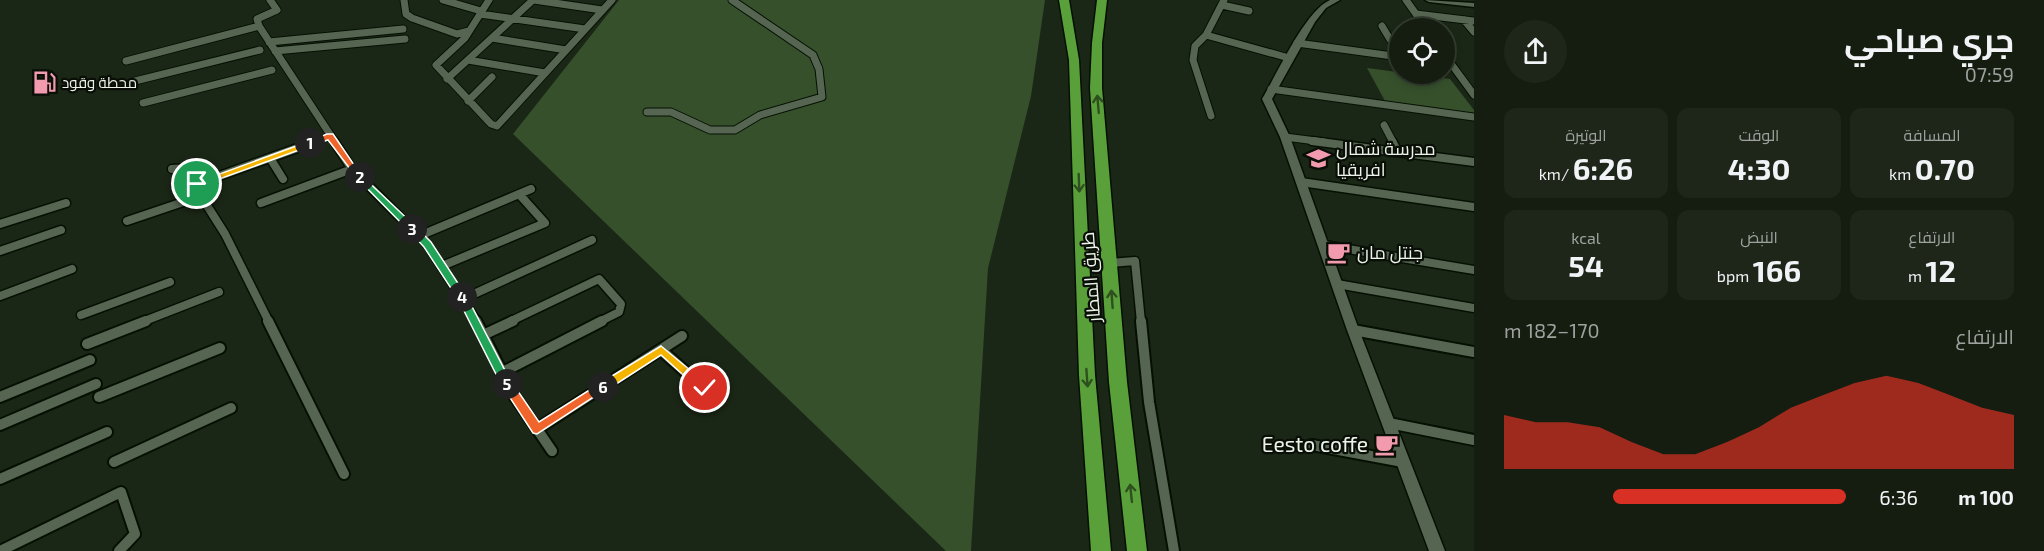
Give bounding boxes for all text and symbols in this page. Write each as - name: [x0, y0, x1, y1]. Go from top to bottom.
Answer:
- map controls: [1389, 18, 1455, 84]
- button: locate: [1389, 18, 1455, 84]
- text: جري صباحي: [1844, 19, 2014, 59]
- button: share: [1504, 20, 1567, 83]
- text: 07:59: [1965, 62, 2014, 86]
- fuel station icon: محطة وقود: [31, 70, 57, 96]
- place label: محطة وقود: [62, 73, 137, 92]
- one-way arrow: [1092, 95, 1103, 115]
- text: الوتيرة: [1565, 125, 1607, 144]
- text: الوقت: [1739, 125, 1779, 144]
- text: المسافة: [1904, 125, 1960, 144]
- pin: 1: [295, 128, 325, 158]
- text: 1: [307, 133, 313, 152]
- place label: مدرسة شمال افريقيا: [1336, 137, 1436, 181]
- school or university icon: مدرسة شمال افريقيا: [1305, 146, 1331, 172]
- text: 6:26: [1573, 150, 1633, 186]
- text: 4:30: [1728, 150, 1790, 186]
- text: 0.70: [1915, 150, 1975, 186]
- pin: [171, 158, 222, 209]
- pin: 2: [345, 162, 375, 192]
- text: /km: [1539, 164, 1573, 183]
- text: km: [1889, 164, 1915, 183]
- icon: arrive: [180, 167, 213, 200]
- text: 2: [355, 167, 365, 186]
- one-way arrow: [1073, 173, 1084, 193]
- pin: 3: [397, 214, 427, 244]
- text: 3: [407, 219, 417, 238]
- text: النبض: [1740, 227, 1778, 246]
- text: الارتفاع: [1909, 227, 1955, 246]
- text: kcal: [1571, 228, 1601, 247]
- street label: طريق المطار: [1076, 231, 1106, 324]
- cafe icon: جنتل مان: [1326, 240, 1352, 266]
- place label: جنتل مان: [1357, 241, 1423, 264]
- text: 54: [1568, 247, 1604, 283]
- text: 166: [1753, 252, 1801, 288]
- text: 12: [1926, 252, 1956, 288]
- text: bpm: [1717, 266, 1753, 285]
- text: m: [1908, 266, 1926, 285]
- pin: 4: [447, 282, 477, 312]
- text: 4: [457, 287, 467, 306]
- one-way arrow: [1106, 289, 1117, 309]
- text: 170–182 m: [1504, 318, 1599, 342]
- text: الارتفاع: [1955, 324, 2014, 348]
- pin: [679, 362, 730, 413]
- one-way arrow: [1082, 368, 1093, 388]
- pin: 5: [492, 369, 522, 399]
- icon: check: [688, 371, 721, 404]
- pin: 6: [588, 372, 618, 402]
- text: 5: [503, 374, 511, 393]
- text: 6: [598, 377, 608, 396]
- place label: Eesto coffe: [1262, 431, 1368, 456]
- cafe icon: Eesto coffe: [1373, 432, 1399, 458]
- one-way arrow: [1125, 483, 1136, 503]
- text: 6:36: [1879, 485, 1918, 509]
- text: 100 m: [1958, 485, 2014, 509]

